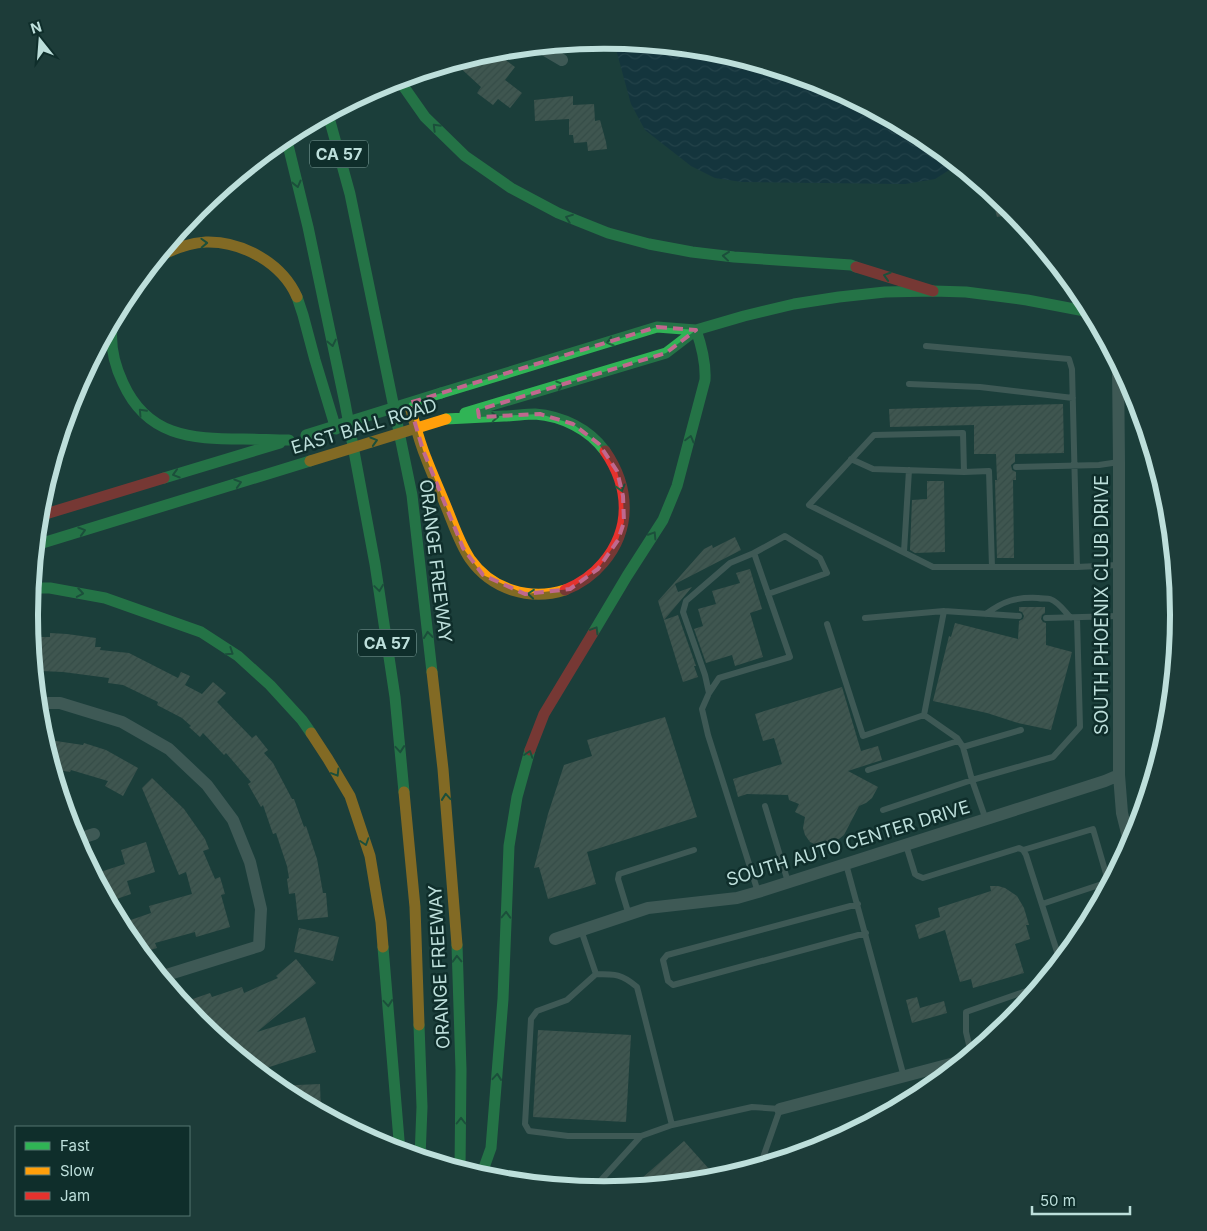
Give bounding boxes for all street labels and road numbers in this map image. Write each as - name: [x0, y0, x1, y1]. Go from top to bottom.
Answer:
- road number: CA 57: [310, 140, 368, 168]
- street label: EAST BALL ROAD: [289, 394, 439, 458]
- street label: SOUTH PHOENIX CLUB DRIVE: [1091, 475, 1112, 735]
- street label: ORANGE FREEWAY: [416, 478, 456, 644]
- road number: CA 57: [358, 630, 416, 656]
- street label: SOUTH AUTO CENTER DRIVE: [724, 796, 972, 890]
- street label: ORANGE FREEWAY: [424, 884, 454, 1050]

